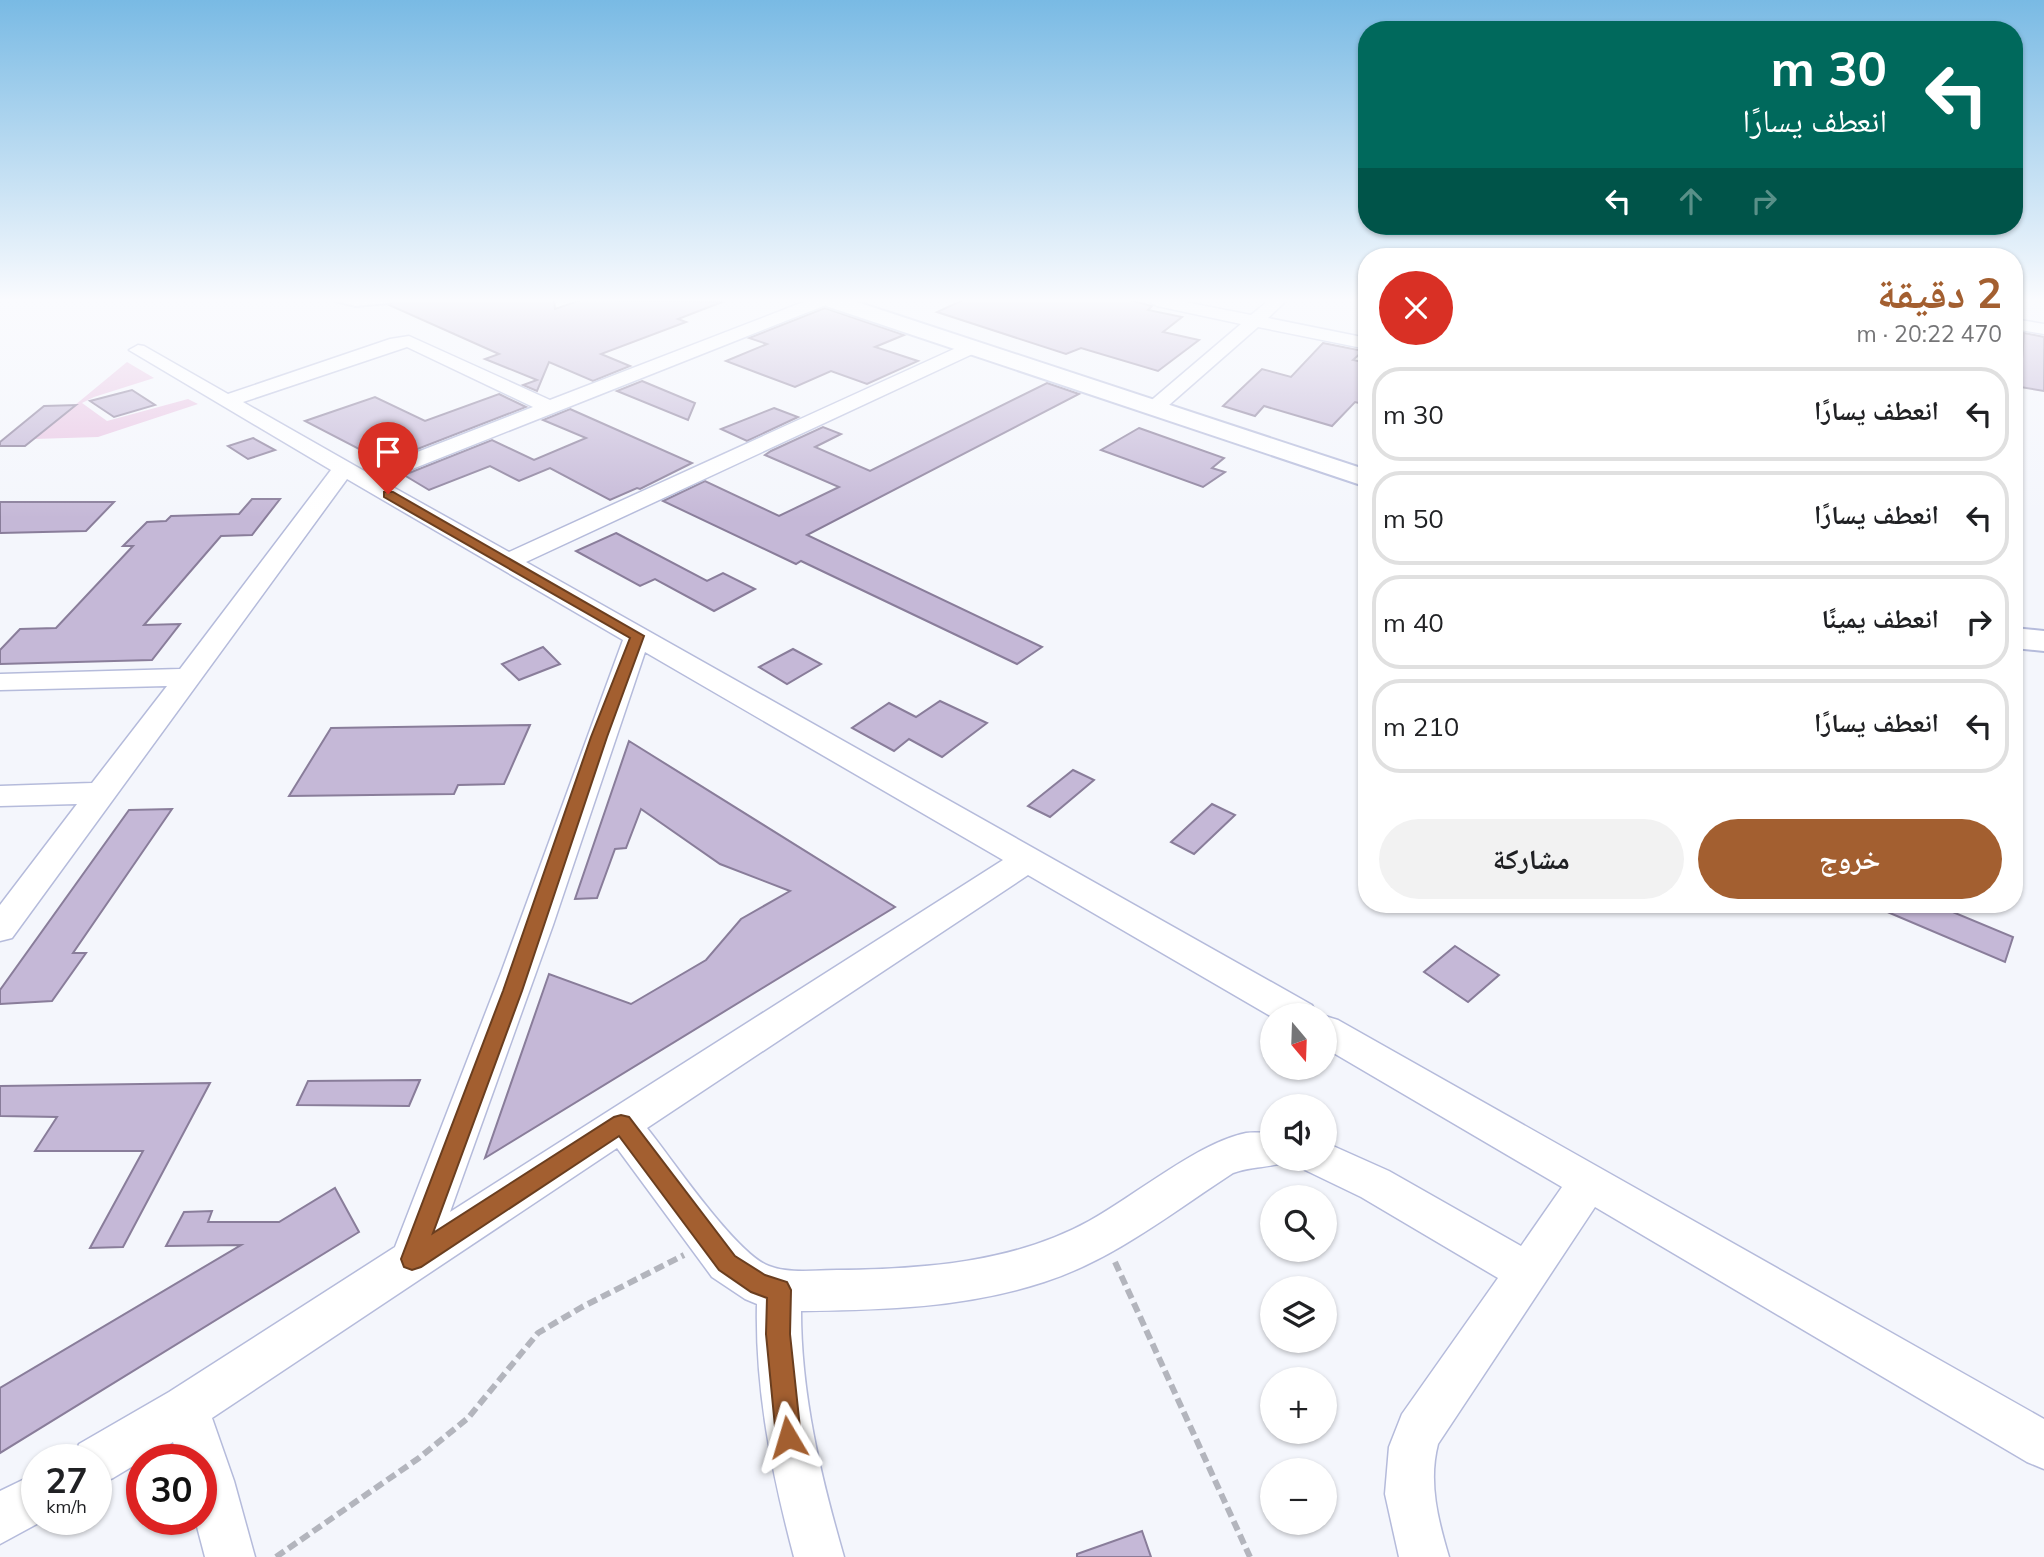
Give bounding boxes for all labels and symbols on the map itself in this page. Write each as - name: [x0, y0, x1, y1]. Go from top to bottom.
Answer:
- pin: [358, 422, 418, 494]
- north arrow: [1260, 1003, 1337, 1080]
- position arrow: [751, 1400, 825, 1474]
- speed limit sign: 30: [126, 1444, 217, 1535]

